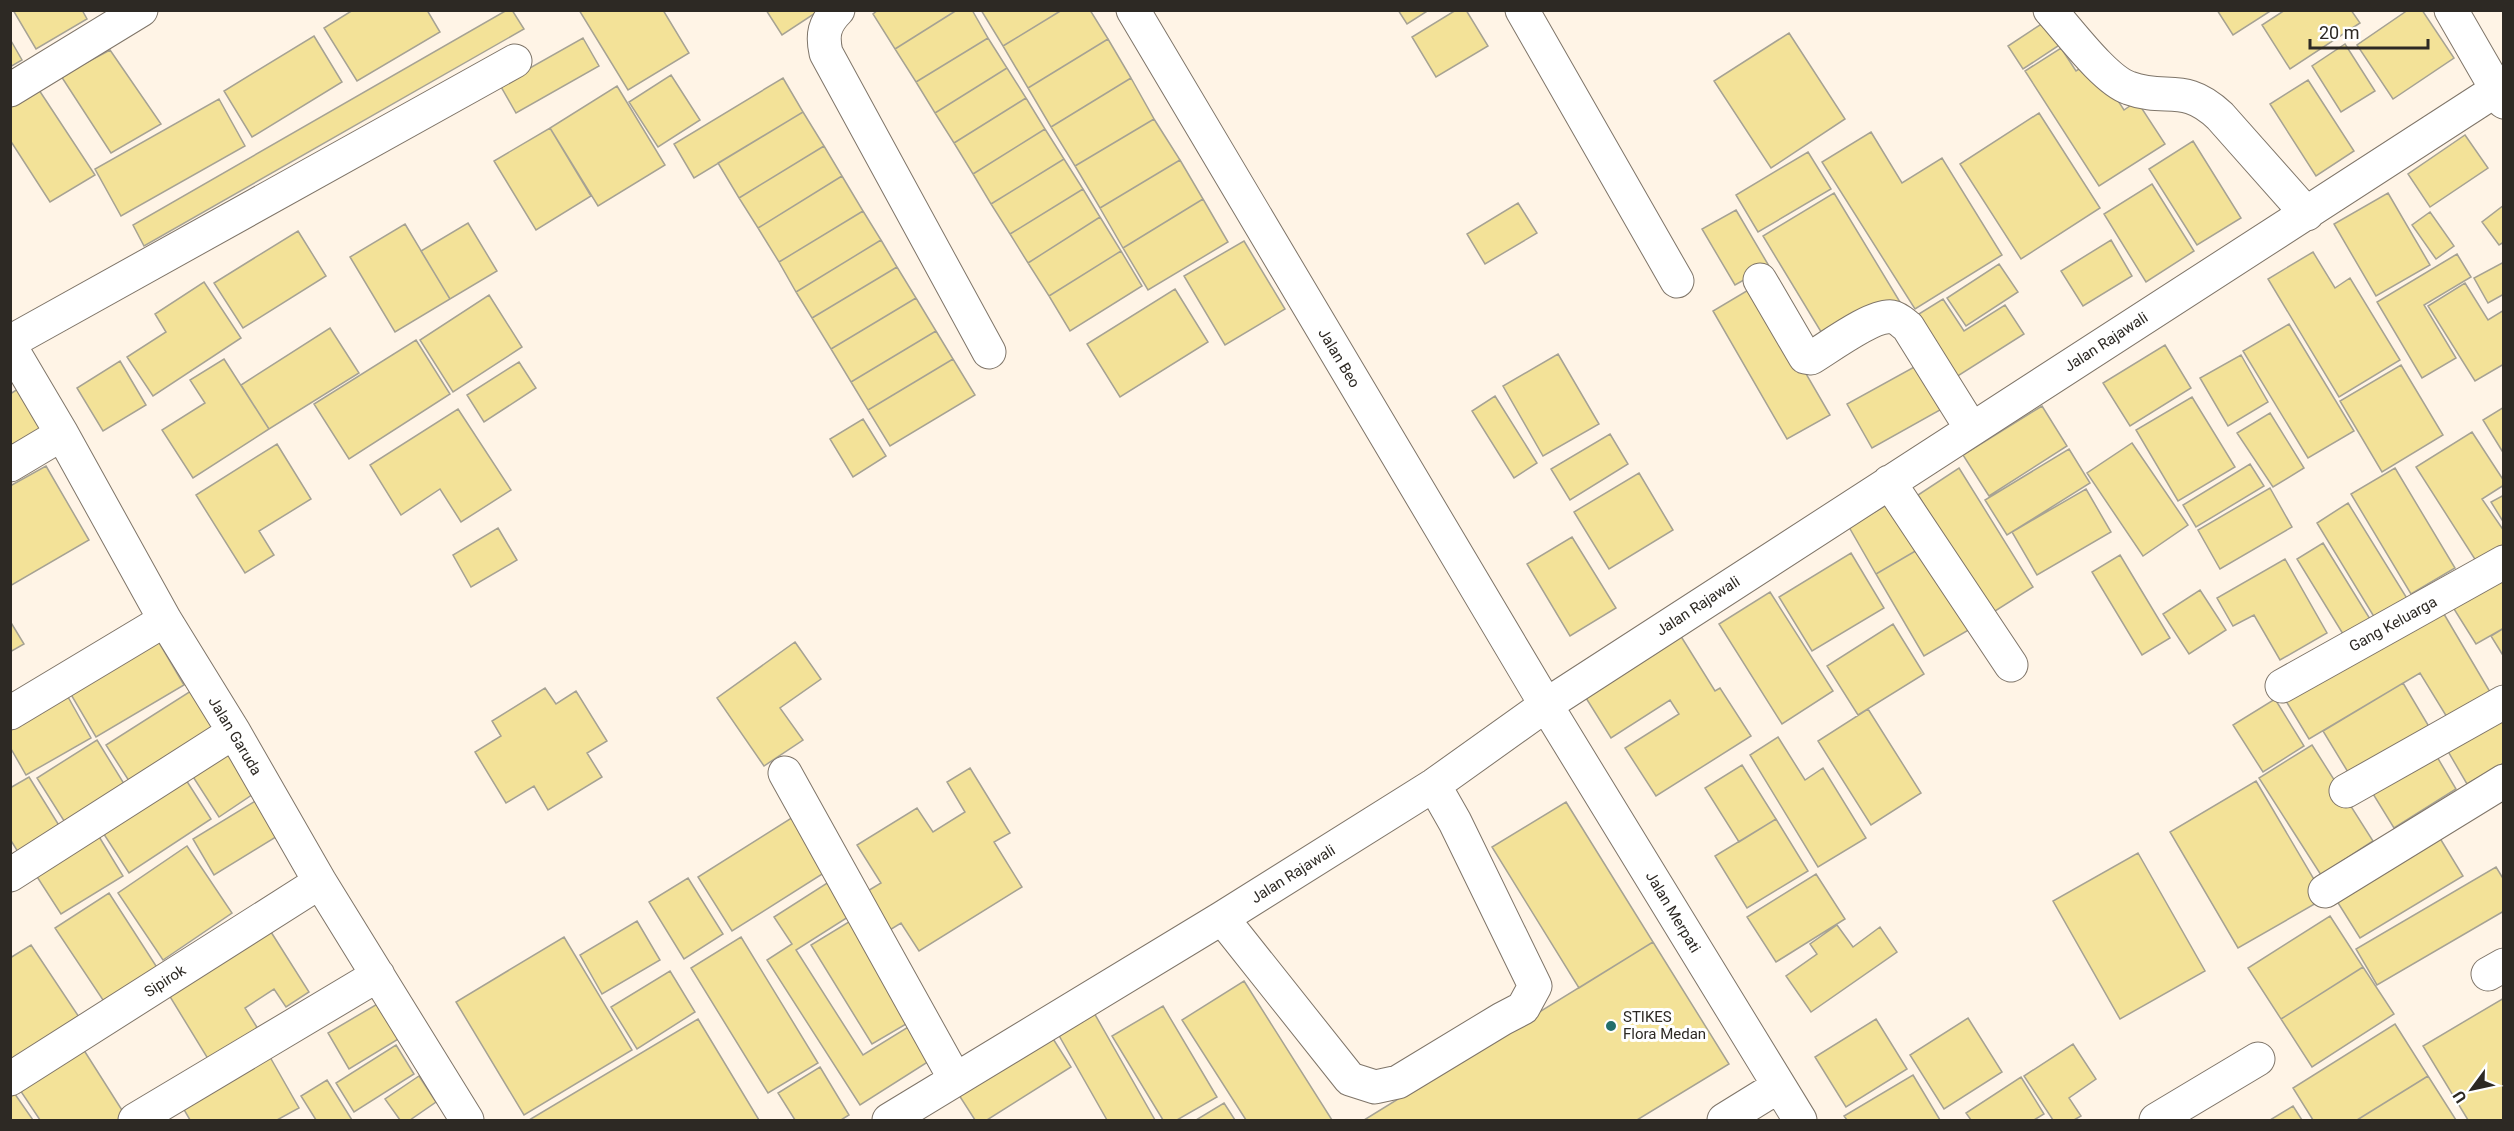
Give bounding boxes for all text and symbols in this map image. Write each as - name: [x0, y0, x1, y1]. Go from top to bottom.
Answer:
- scale bar: [2310, 12, 2428, 50]
- text: 20 m: [2319, 22, 2359, 43]
- street label: Jalan Rajawali: [2061, 308, 2151, 376]
- street label: Jalan Beo: [1314, 325, 1364, 391]
- street label: Jalan Rajawali: [1653, 572, 1743, 640]
- street label: Gang Keluarga: [2346, 592, 2440, 656]
- street label: Jalan Garuda: [204, 693, 266, 779]
- street label: Jalan Rajawali: [1247, 841, 1339, 907]
- street label: Jalan Merpati: [1642, 868, 1704, 956]
- street label: Sipirok: [141, 961, 189, 1001]
- place label: STIKES Flora Medan: [1623, 1008, 1706, 1043]
- marker: STIKES Flora Medan: [1604, 1019, 1618, 1033]
- north arrow: [2442, 1059, 2502, 1119]
- text: U: [2449, 1087, 2471, 1106]

